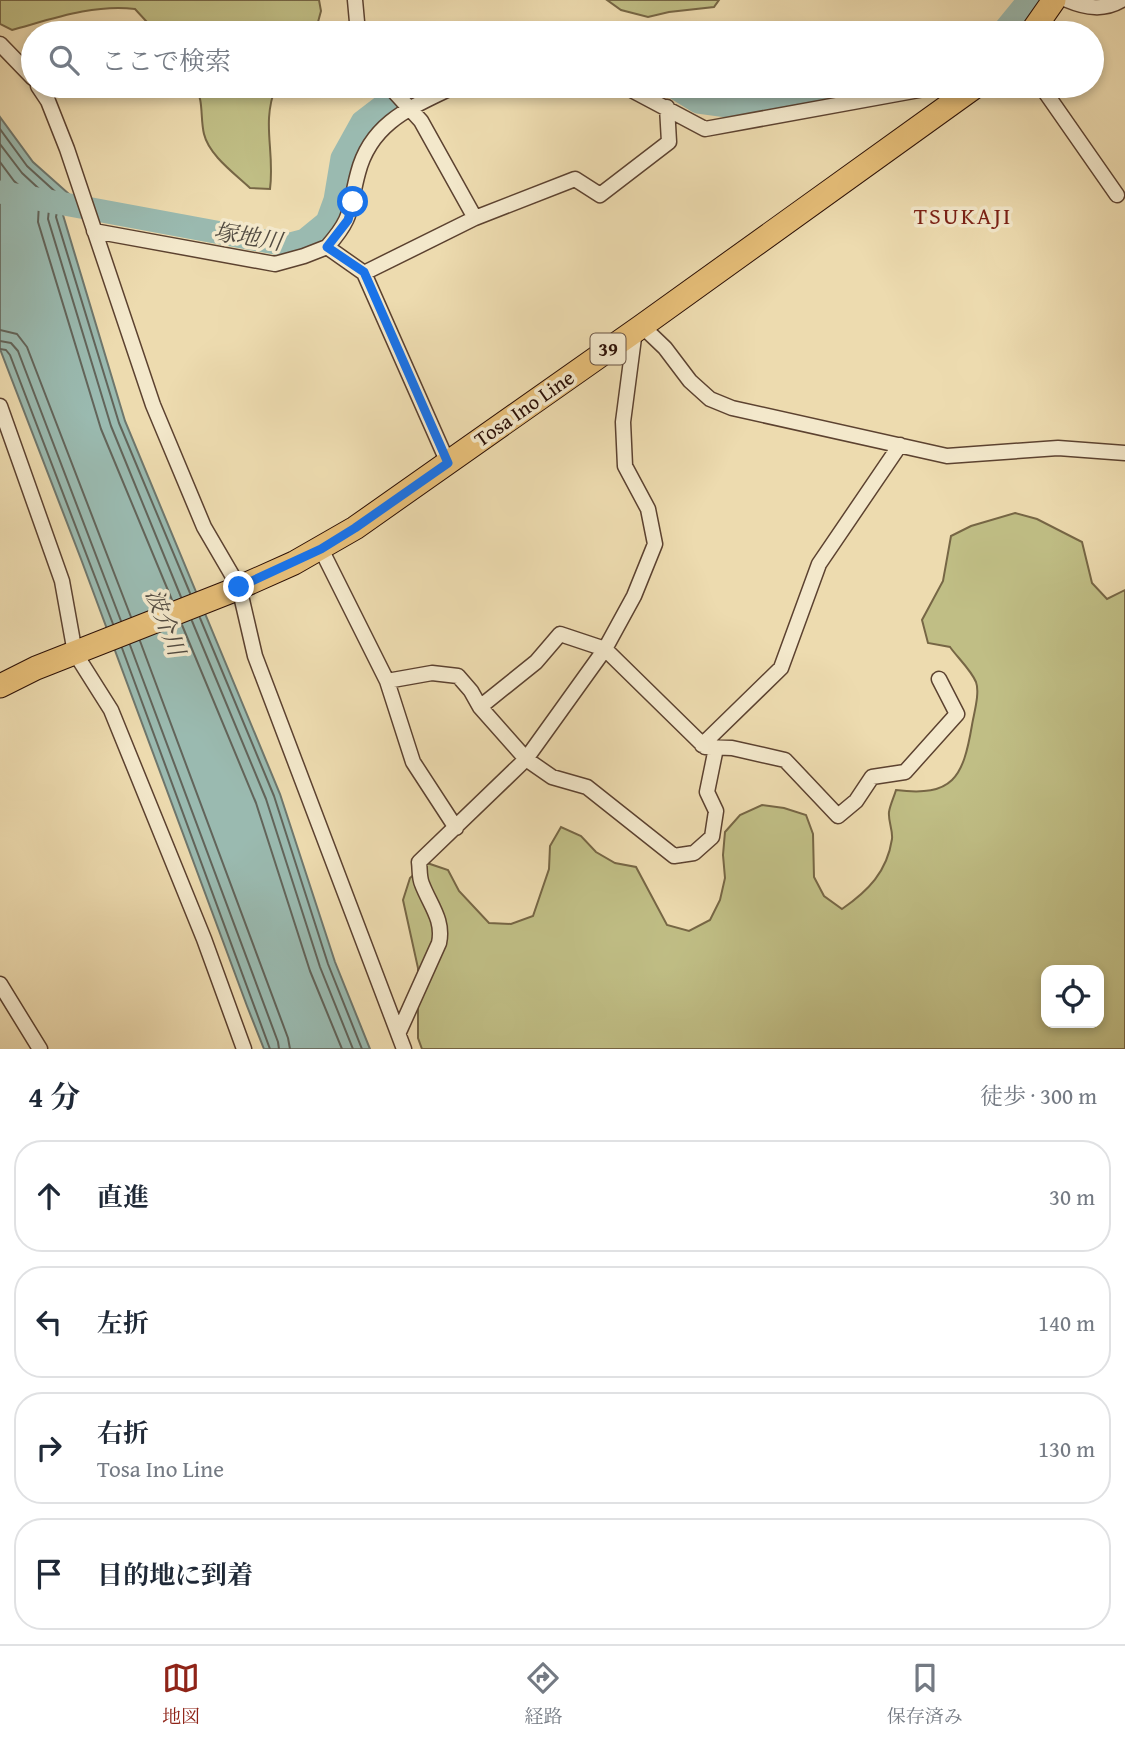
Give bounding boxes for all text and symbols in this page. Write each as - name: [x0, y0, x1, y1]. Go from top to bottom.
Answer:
- search box: [21, 21, 1104, 98]
- icon: search: [45, 41, 83, 79]
- text: ここで検索: [101, 41, 231, 80]
- route start: [337, 186, 368, 217]
- district label: TSUKAJI: [914, 198, 1012, 233]
- water label: 塚地川: [211, 214, 288, 258]
- road number: 39: [590, 334, 626, 364]
- street label: Tosa Ino Line: [468, 362, 580, 454]
- route end: [223, 571, 254, 602]
- water label: 波介川: [138, 584, 195, 663]
- map controls: [1041, 965, 1104, 1028]
- button: locate: [1041, 965, 1104, 1028]
- text: 4 分: [28, 1074, 80, 1118]
- text: 徒歩 · 300 m: [980, 1079, 1097, 1112]
- icon: ahead: [30, 1177, 68, 1215]
- text: 直進: [97, 1177, 149, 1216]
- text: 30 m: [1049, 1180, 1095, 1213]
- icon: left: [30, 1303, 68, 1341]
- text: 左折: [97, 1303, 149, 1342]
- text: 140 m: [1038, 1306, 1095, 1339]
- text: 右折: [97, 1413, 149, 1452]
- icon: right: [30, 1429, 68, 1467]
- text: 130 m: [1038, 1432, 1095, 1465]
- text: Tosa Ino Line: [97, 1452, 224, 1485]
- icon: arrive: [30, 1555, 68, 1593]
- text: 目的地に到着: [97, 1555, 253, 1594]
- tab: 地図: [162, 1659, 200, 1730]
- tab: 経路: [524, 1659, 563, 1730]
- tab: 保存済み: [887, 1659, 963, 1730]

